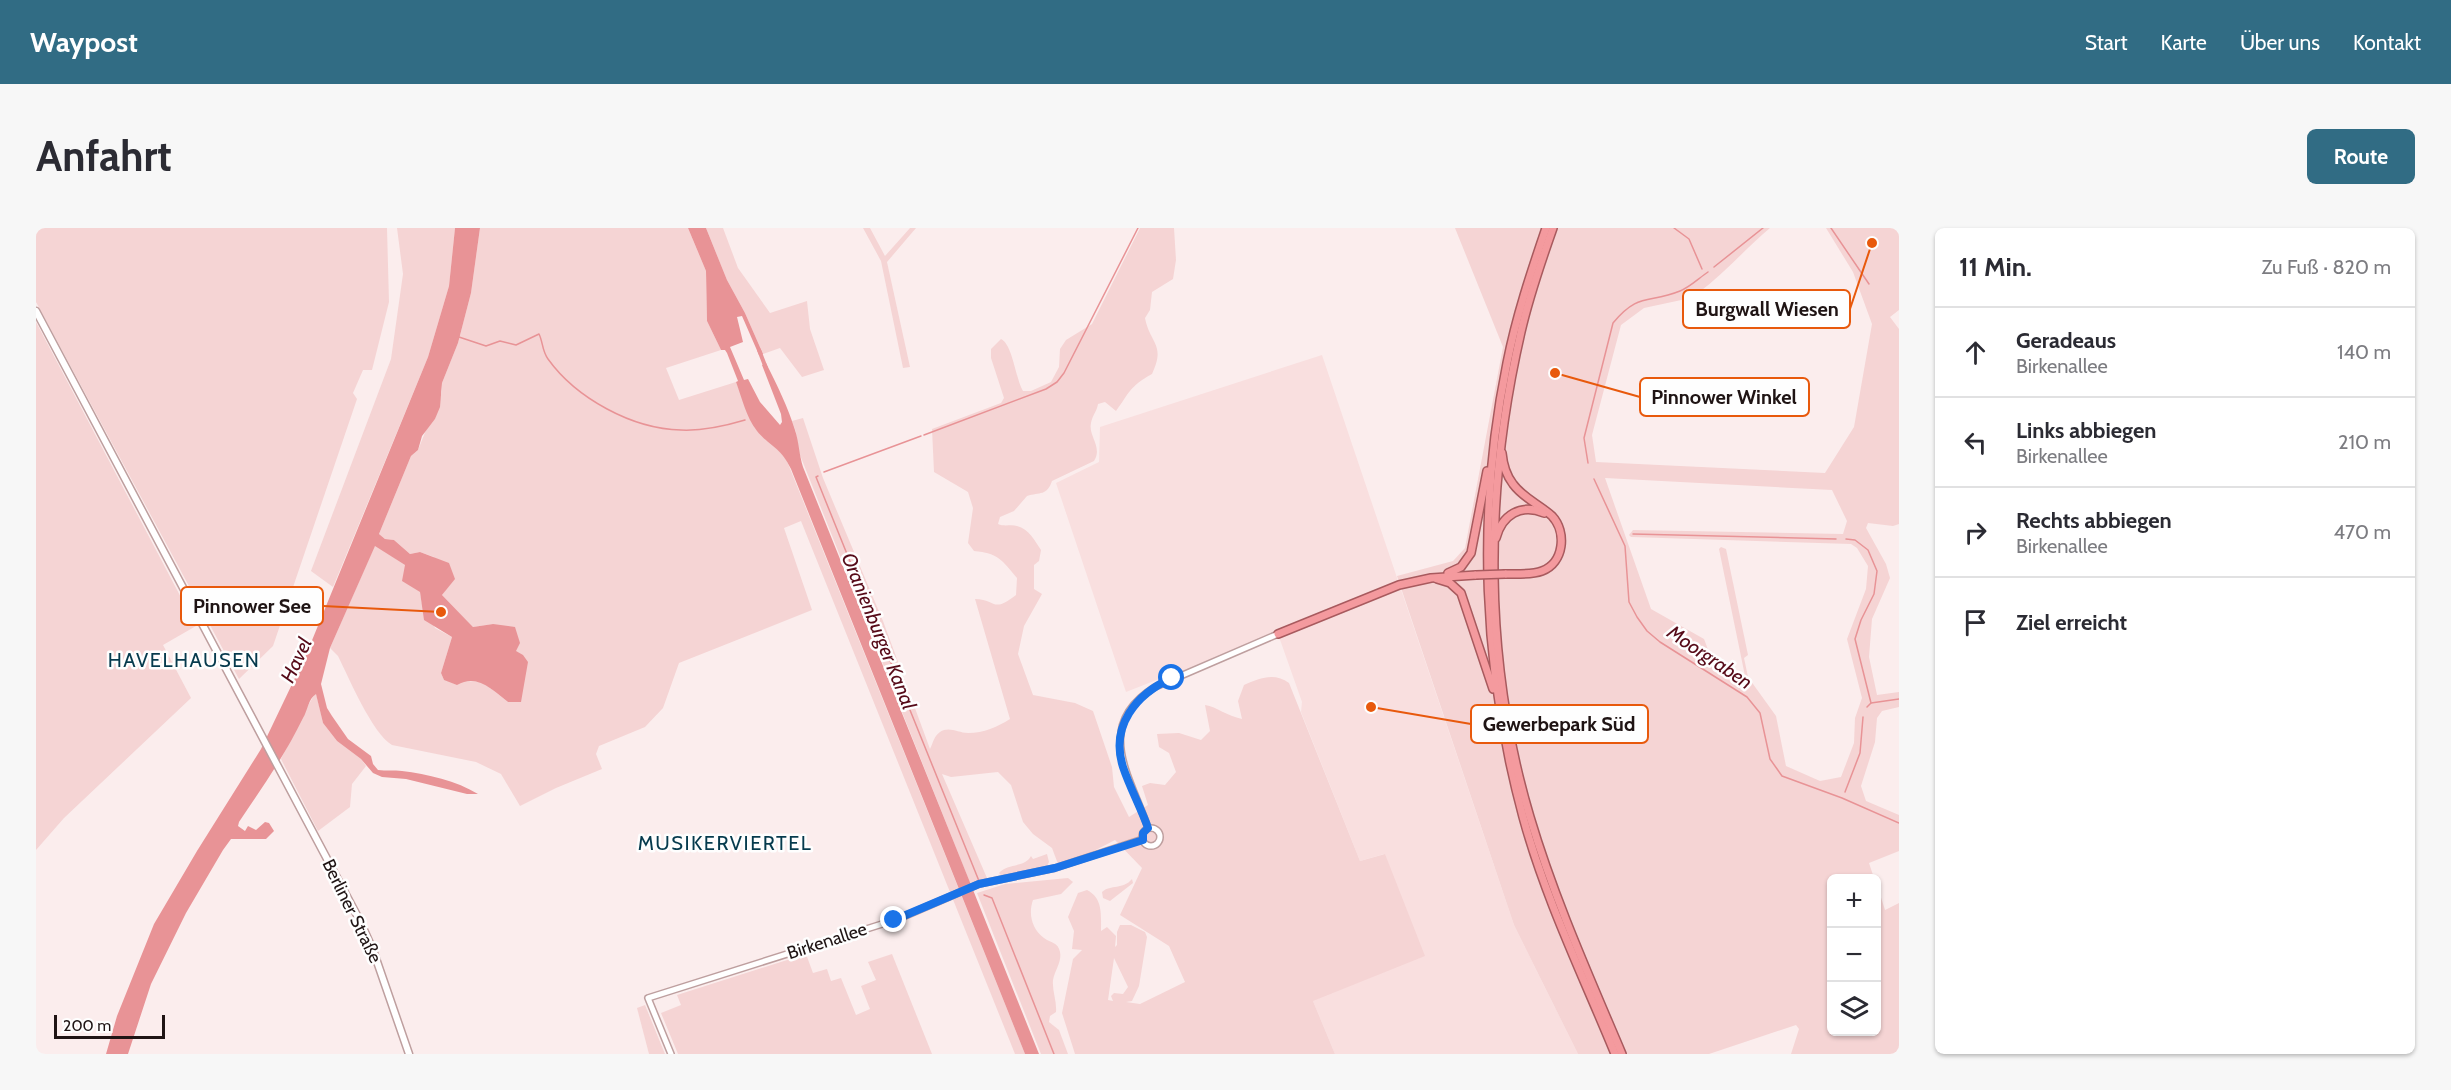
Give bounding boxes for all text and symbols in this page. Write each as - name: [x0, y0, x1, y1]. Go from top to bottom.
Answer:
- text: Waypost: [30, 25, 138, 59]
- text: Start: [2085, 30, 2128, 55]
- text: Karte: [2161, 30, 2207, 55]
- text: Über uns: [2240, 30, 2320, 55]
- text: Kontakt: [2353, 30, 2421, 55]
- button: Route: [2307, 129, 2415, 184]
- text: Anfahrt: [36, 130, 172, 182]
- text: 11 Min.: [1959, 251, 2032, 283]
- text: Zu Fuß · 820 m: [2262, 255, 2391, 279]
- callout: Burgwall Wiesen: [1683, 290, 1850, 328]
- text: Burgwall Wiesen: [1695, 297, 1839, 321]
- text: Geradeaus: [2016, 327, 2116, 354]
- icon: ahead: [1959, 336, 1992, 369]
- text: 140 m: [2337, 340, 2391, 364]
- text: Birkenallee: [2016, 354, 2108, 378]
- callout: Pinnower Winkel: [1640, 378, 1809, 416]
- text: Pinnower Winkel: [1651, 385, 1797, 409]
- text: Links abbiegen: [2016, 417, 2156, 444]
- icon: left: [1959, 426, 1992, 459]
- text: 210 m: [2338, 430, 2391, 454]
- text: Birkenallee: [2016, 444, 2108, 468]
- text: Rechts abbiegen: [2016, 507, 2172, 534]
- icon: right: [1959, 516, 1992, 549]
- text: 470 m: [2334, 520, 2391, 544]
- text: Birkenallee: [2016, 534, 2108, 558]
- water label: Oranienburger Kanal: [837, 549, 922, 713]
- callout: Pinnower See: [181, 587, 323, 625]
- text: Pinnower See: [193, 594, 311, 618]
- icon: arrive: [1959, 606, 1992, 639]
- text: Ziel erreicht: [2016, 609, 2127, 636]
- water label: Moorgraben: [1662, 619, 1757, 694]
- water label: Havel: [275, 633, 317, 686]
- district label: HAVELHAUSEN: [108, 648, 260, 672]
- route start: [1158, 664, 1184, 690]
- callout: Gewerbepark Süd: [1471, 705, 1648, 743]
- text: Gewerbepark Süd: [1483, 712, 1635, 736]
- district label: MUSIKERVIERTEL: [638, 831, 812, 855]
- street label: Berliner Straße: [317, 856, 387, 966]
- map controls: [1827, 874, 1881, 1036]
- button: +: [1827, 874, 1881, 928]
- route end: [880, 906, 906, 932]
- street label: Birkenallee: [784, 918, 870, 964]
- button: −: [1827, 928, 1881, 982]
- button: layers: [1827, 982, 1881, 1036]
- scale bar: [54, 1012, 165, 1040]
- text: 200 m: [63, 1016, 111, 1035]

